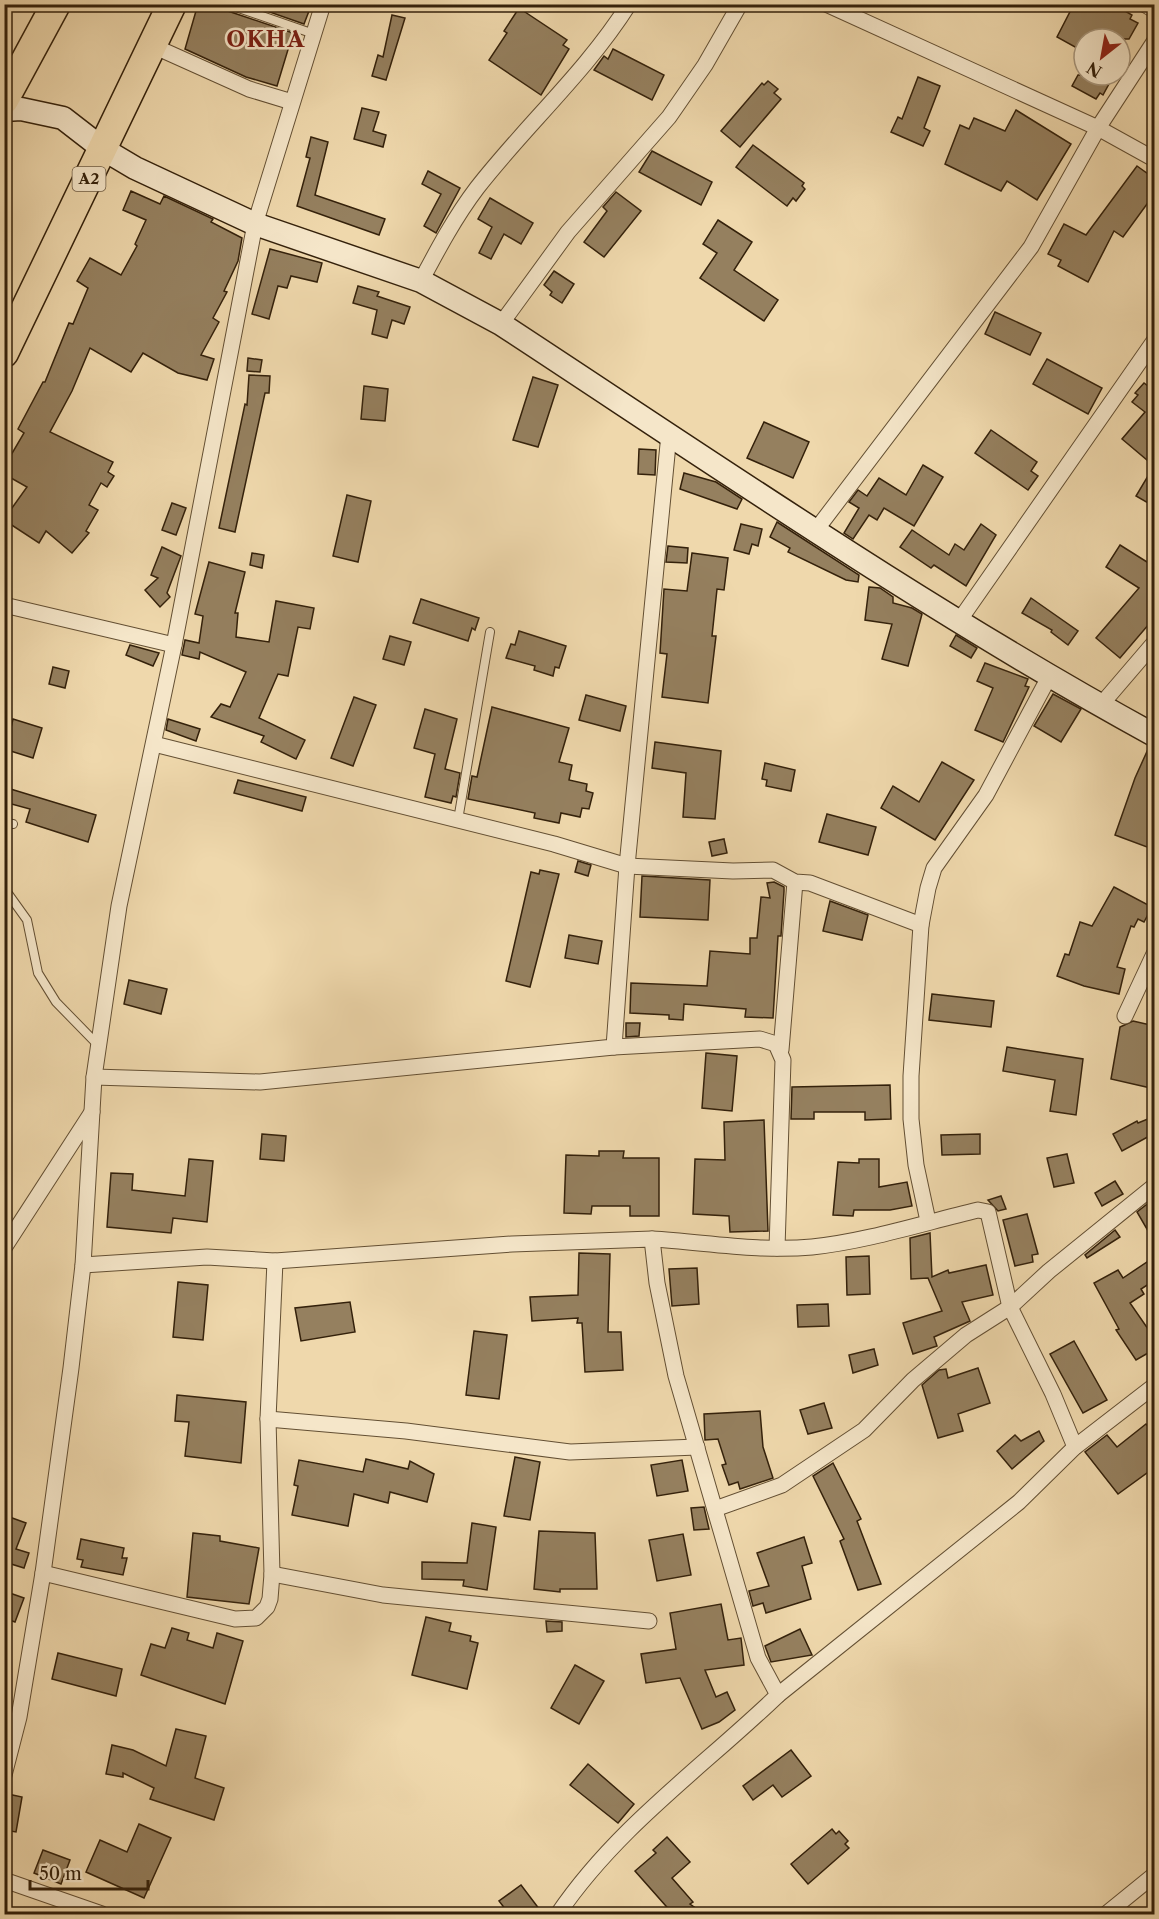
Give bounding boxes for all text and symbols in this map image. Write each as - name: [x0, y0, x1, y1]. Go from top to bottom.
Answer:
- district label: OKHA: [226, 26, 306, 53]
- north arrow: [1072, 27, 1132, 87]
- text: N: [1083, 58, 1105, 82]
- road number: A2: [72, 167, 106, 191]
- scale bar: [30, 1853, 148, 1891]
- text: 50 m: [39, 1863, 82, 1885]

